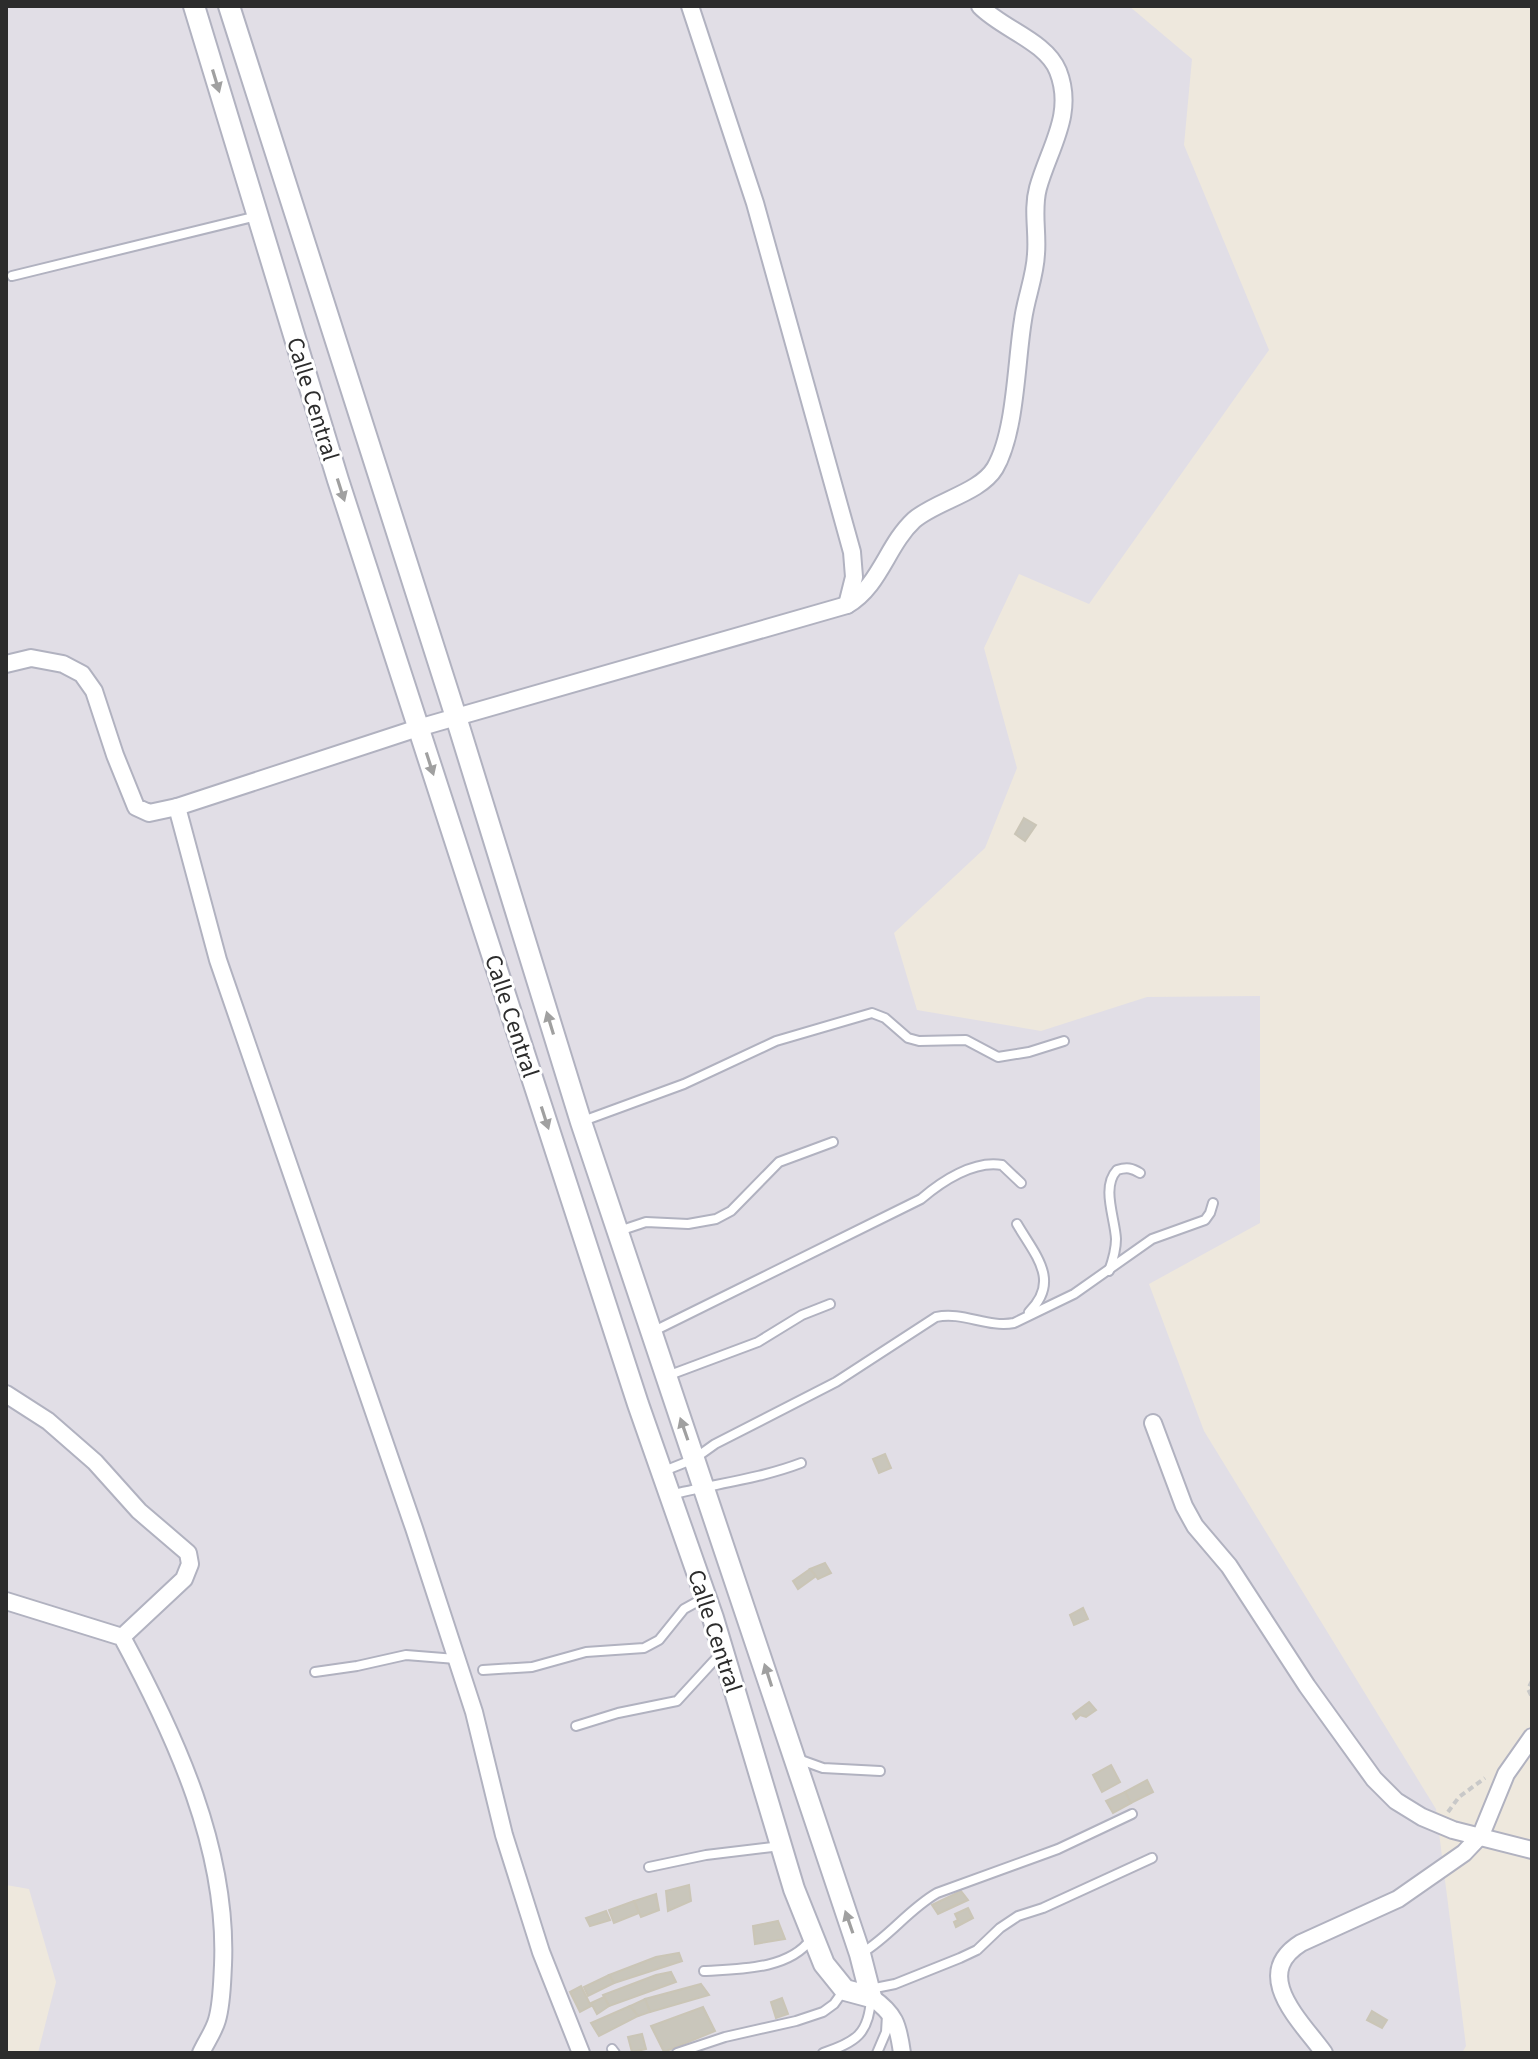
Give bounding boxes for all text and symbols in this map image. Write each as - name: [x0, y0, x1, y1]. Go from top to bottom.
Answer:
- one-way arrow: [211, 69, 223, 93]
- street label: Calle Central: [277, 333, 348, 465]
- one-way arrow: [335, 478, 348, 502]
- one-way arrow: [424, 752, 437, 776]
- street label: Calle Central: [475, 950, 548, 1082]
- one-way arrow: [543, 1010, 556, 1034]
- one-way arrow: [540, 1106, 552, 1130]
- one-way arrow: [678, 1417, 690, 1441]
- street label: Calle Central: [678, 1565, 751, 1697]
- one-way arrow: [762, 1663, 774, 1687]
- one-way arrow: [843, 1910, 855, 1934]

